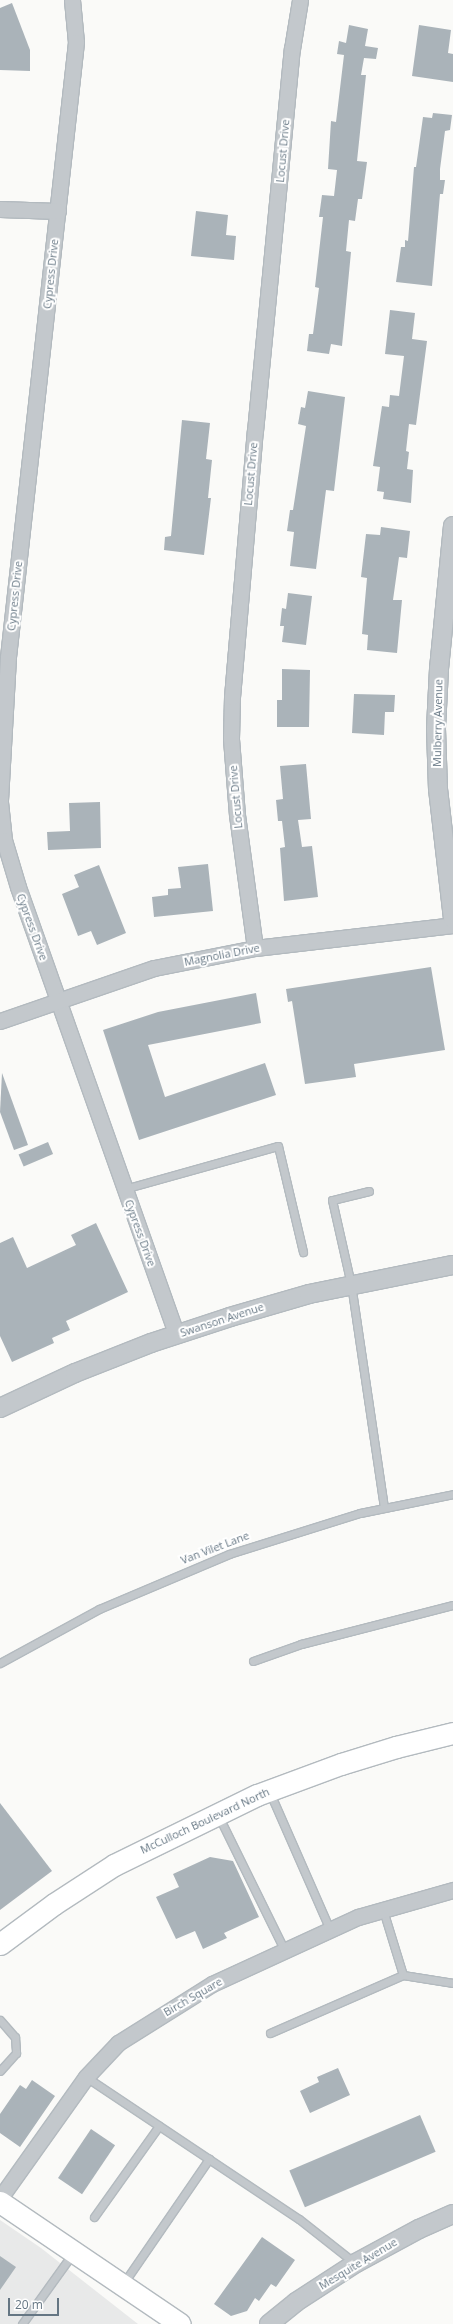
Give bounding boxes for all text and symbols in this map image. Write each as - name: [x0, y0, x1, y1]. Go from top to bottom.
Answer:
- street label: Locust Drive: [274, 119, 292, 183]
- street label: Cypress Drive: [41, 238, 61, 310]
- street label: Locust Drive: [242, 442, 260, 506]
- street label: Cypress Drive: [5, 560, 25, 632]
- street label: Mulberry Avenue: [431, 679, 445, 767]
- street label: Locust Drive: [227, 765, 245, 829]
- street label: Cypress Drive: [14, 892, 50, 962]
- street label: Magnolia Drive: [183, 941, 261, 969]
- street label: Cypress Drive: [122, 1198, 158, 1268]
- street label: Swanson Avenue: [179, 1300, 265, 1340]
- street label: Van Vilet Lane: [179, 1529, 251, 1567]
- street label: McCulloch Boulevard North: [138, 1785, 272, 1857]
- street label: Birch Square: [161, 1975, 225, 2019]
- street label: Mesquite Avenue: [317, 2235, 399, 2293]
- scale bar: [10, 2290, 61, 2316]
- text: 20 m: [15, 2296, 43, 2313]

